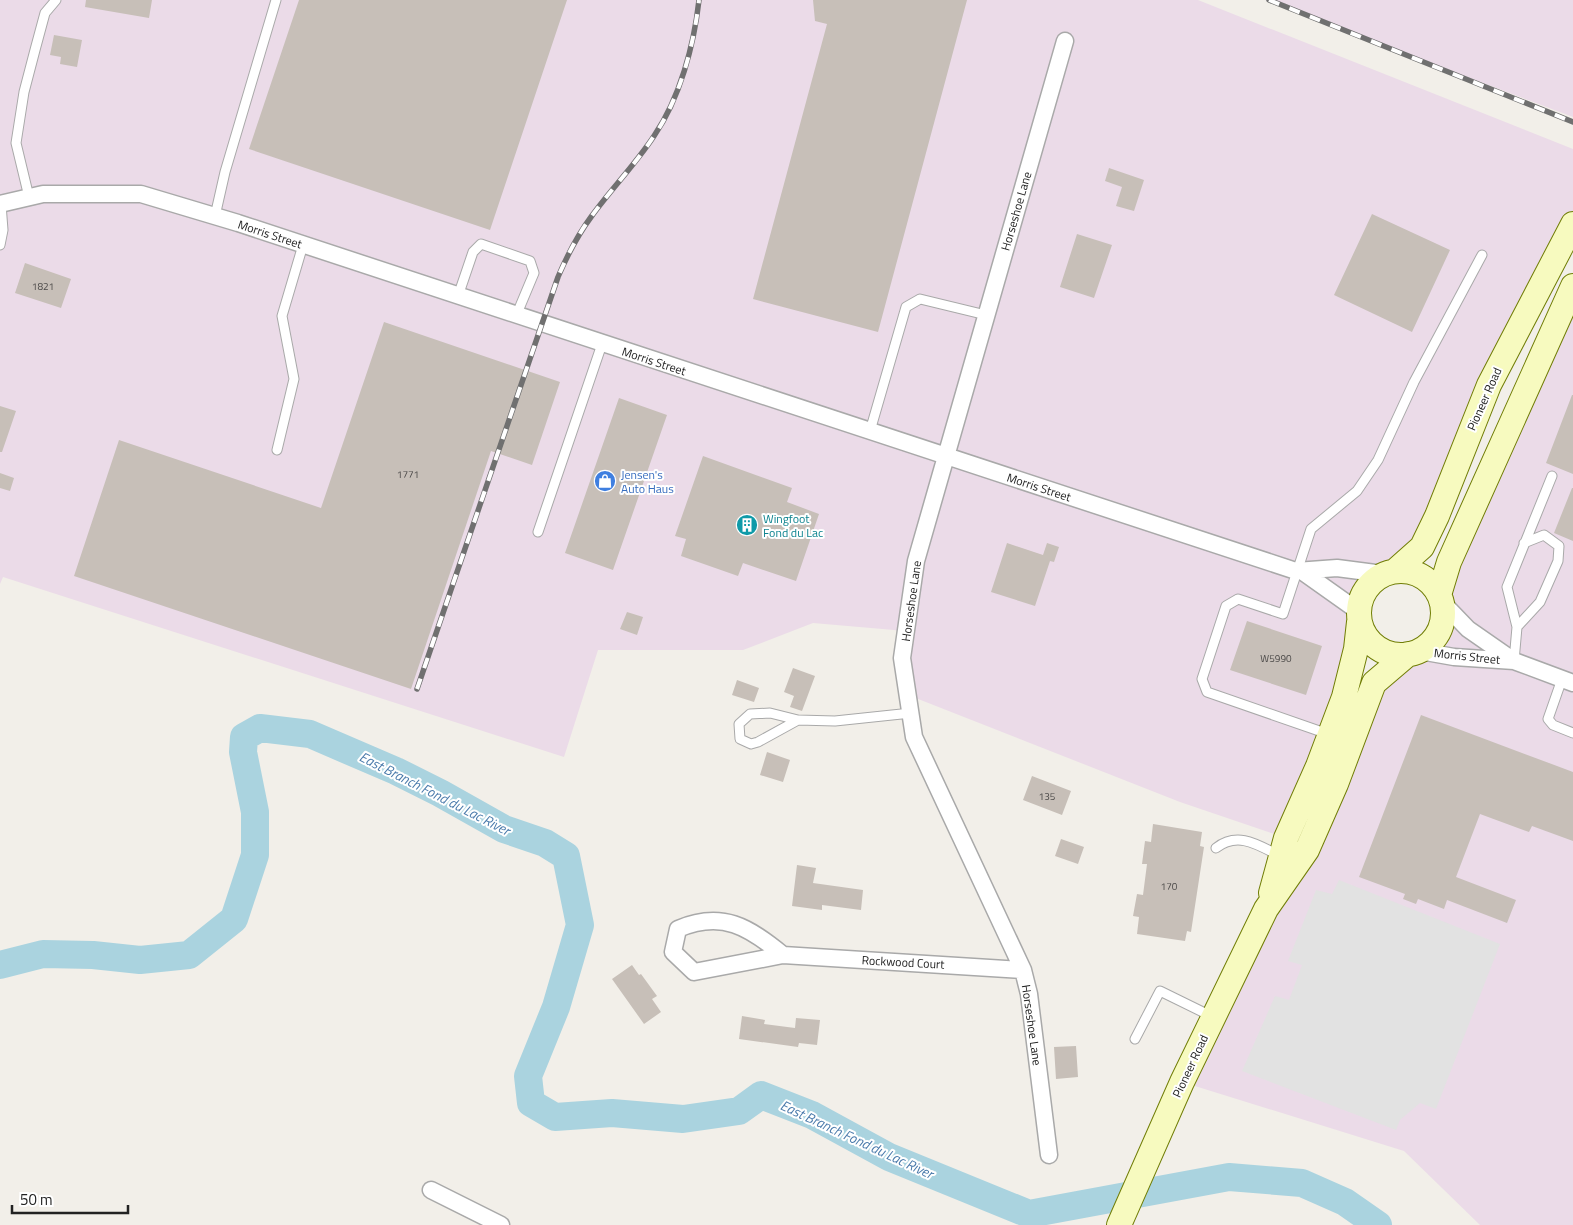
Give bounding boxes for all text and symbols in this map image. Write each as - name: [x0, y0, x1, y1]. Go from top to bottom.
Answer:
- street label: Horseshoe Lane: [996, 169, 1036, 253]
- street label: Morris Street: [235, 215, 305, 254]
- house number: 1821: [32, 279, 54, 294]
- street label: Morris Street: [619, 342, 689, 381]
- street label: Pioneer Road: [1462, 364, 1506, 434]
- place label: Jensen's Auto Haus: [621, 465, 674, 498]
- house number: 1771: [397, 467, 419, 482]
- street label: Morris Street: [1004, 468, 1074, 507]
- shop icon: Jensen's Auto Haus: [593, 469, 617, 493]
- place label: Wingfoot Fond du Lac: [763, 509, 823, 542]
- building icon: Wingfoot Fond du Lac: [735, 513, 759, 537]
- street label: Horseshoe Lane: [896, 559, 926, 643]
- street label: Morris Street: [1433, 643, 1502, 669]
- house number: W5990: [1260, 651, 1292, 666]
- water label: East Branch Fond du Lac River: [356, 746, 515, 841]
- house number: 135: [1039, 789, 1056, 804]
- house number: 170: [1161, 879, 1178, 894]
- street label: Rockwood Court: [861, 950, 946, 974]
- street label: Horseshoe Lane: [1017, 983, 1047, 1067]
- street label: Pioneer Road: [1167, 1031, 1213, 1101]
- water label: East Branch Fond du Lac River: [777, 1094, 938, 1184]
- scale bar: [12, 1182, 129, 1214]
- text: 50 m: [20, 1188, 53, 1211]

